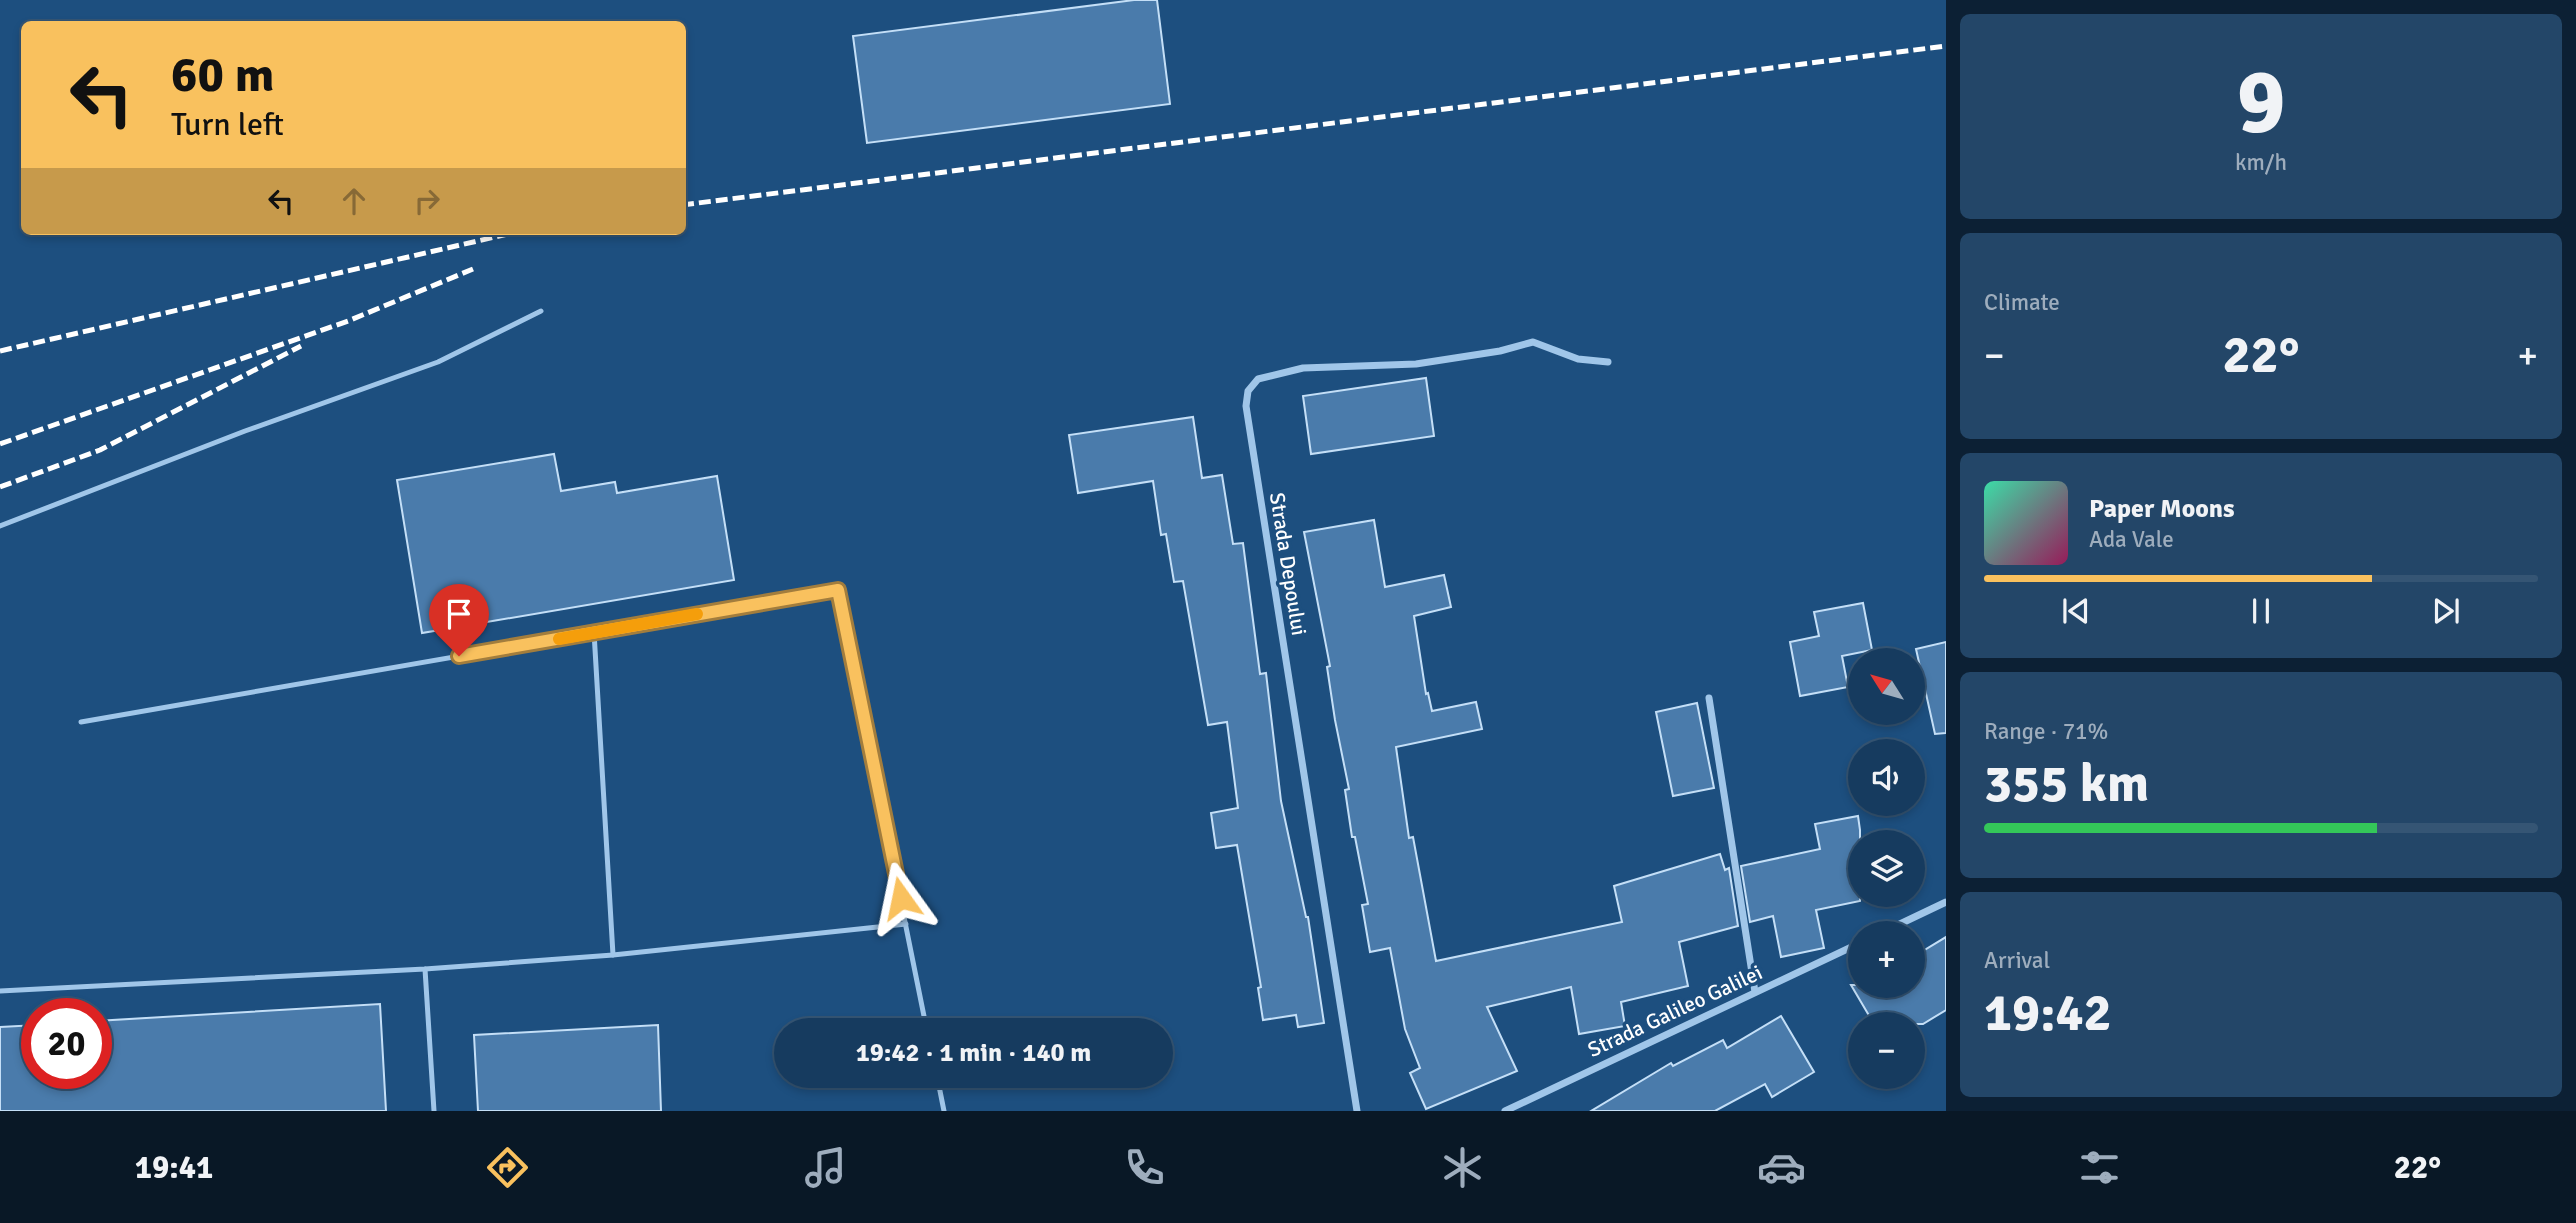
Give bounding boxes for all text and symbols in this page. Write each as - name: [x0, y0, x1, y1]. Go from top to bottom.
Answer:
- text: 60 m: [171, 45, 274, 105]
- text: 9: [2236, 46, 2286, 159]
- icon: left: [56, 49, 147, 140]
- text: Turn left: [171, 105, 284, 144]
- text: km/h: [2235, 148, 2287, 177]
- icon: left: [262, 182, 300, 220]
- icon: ahead: [335, 182, 373, 220]
- icon: right: [408, 182, 446, 220]
- text: Climate: [1984, 288, 2060, 317]
- text: 22°: [2223, 323, 2299, 387]
- text: −: [1984, 332, 2005, 379]
- text: +: [2517, 332, 2538, 379]
- street label: Strada Depoului: [1264, 491, 1312, 637]
- text: Paper Moons: [2089, 493, 2235, 525]
- text: Ada Vale: [2089, 525, 2174, 554]
- pin: [429, 584, 489, 656]
- icon: previous: [2057, 592, 2095, 630]
- icon: pause: [2242, 592, 2280, 630]
- icon: next: [2427, 592, 2465, 630]
- icon: arrive: [440, 595, 478, 633]
- north arrow: [1848, 648, 1925, 724]
- map controls: [1848, 648, 1925, 1089]
- text: Range · 71%: [1984, 717, 2108, 746]
- button: sound: [1848, 739, 1925, 816]
- text: 355 km: [1984, 752, 2149, 816]
- button: layers: [1848, 830, 1925, 907]
- position arrow: [864, 861, 938, 935]
- button: +: [1848, 921, 1925, 998]
- text: Arrival: [1984, 946, 2050, 975]
- street label: Strada Galileo Galilei: [1584, 959, 1766, 1063]
- text: 19:42: [1984, 981, 2112, 1045]
- speed limit sign: 20: [21, 998, 112, 1089]
- button: −: [1848, 1012, 1925, 1089]
- text: 19:42 · 1 min · 140 m: [856, 1037, 1091, 1069]
- icon: directions: [483, 1143, 532, 1192]
- icon: music: [801, 1143, 850, 1192]
- icon: phone: [1120, 1143, 1169, 1192]
- icon: climate: [1438, 1143, 1487, 1192]
- icon: car: [1757, 1143, 1806, 1192]
- icon: filters: [2075, 1143, 2124, 1192]
- text: 19:41: [135, 1148, 213, 1187]
- text: 22°: [2394, 1148, 2441, 1187]

